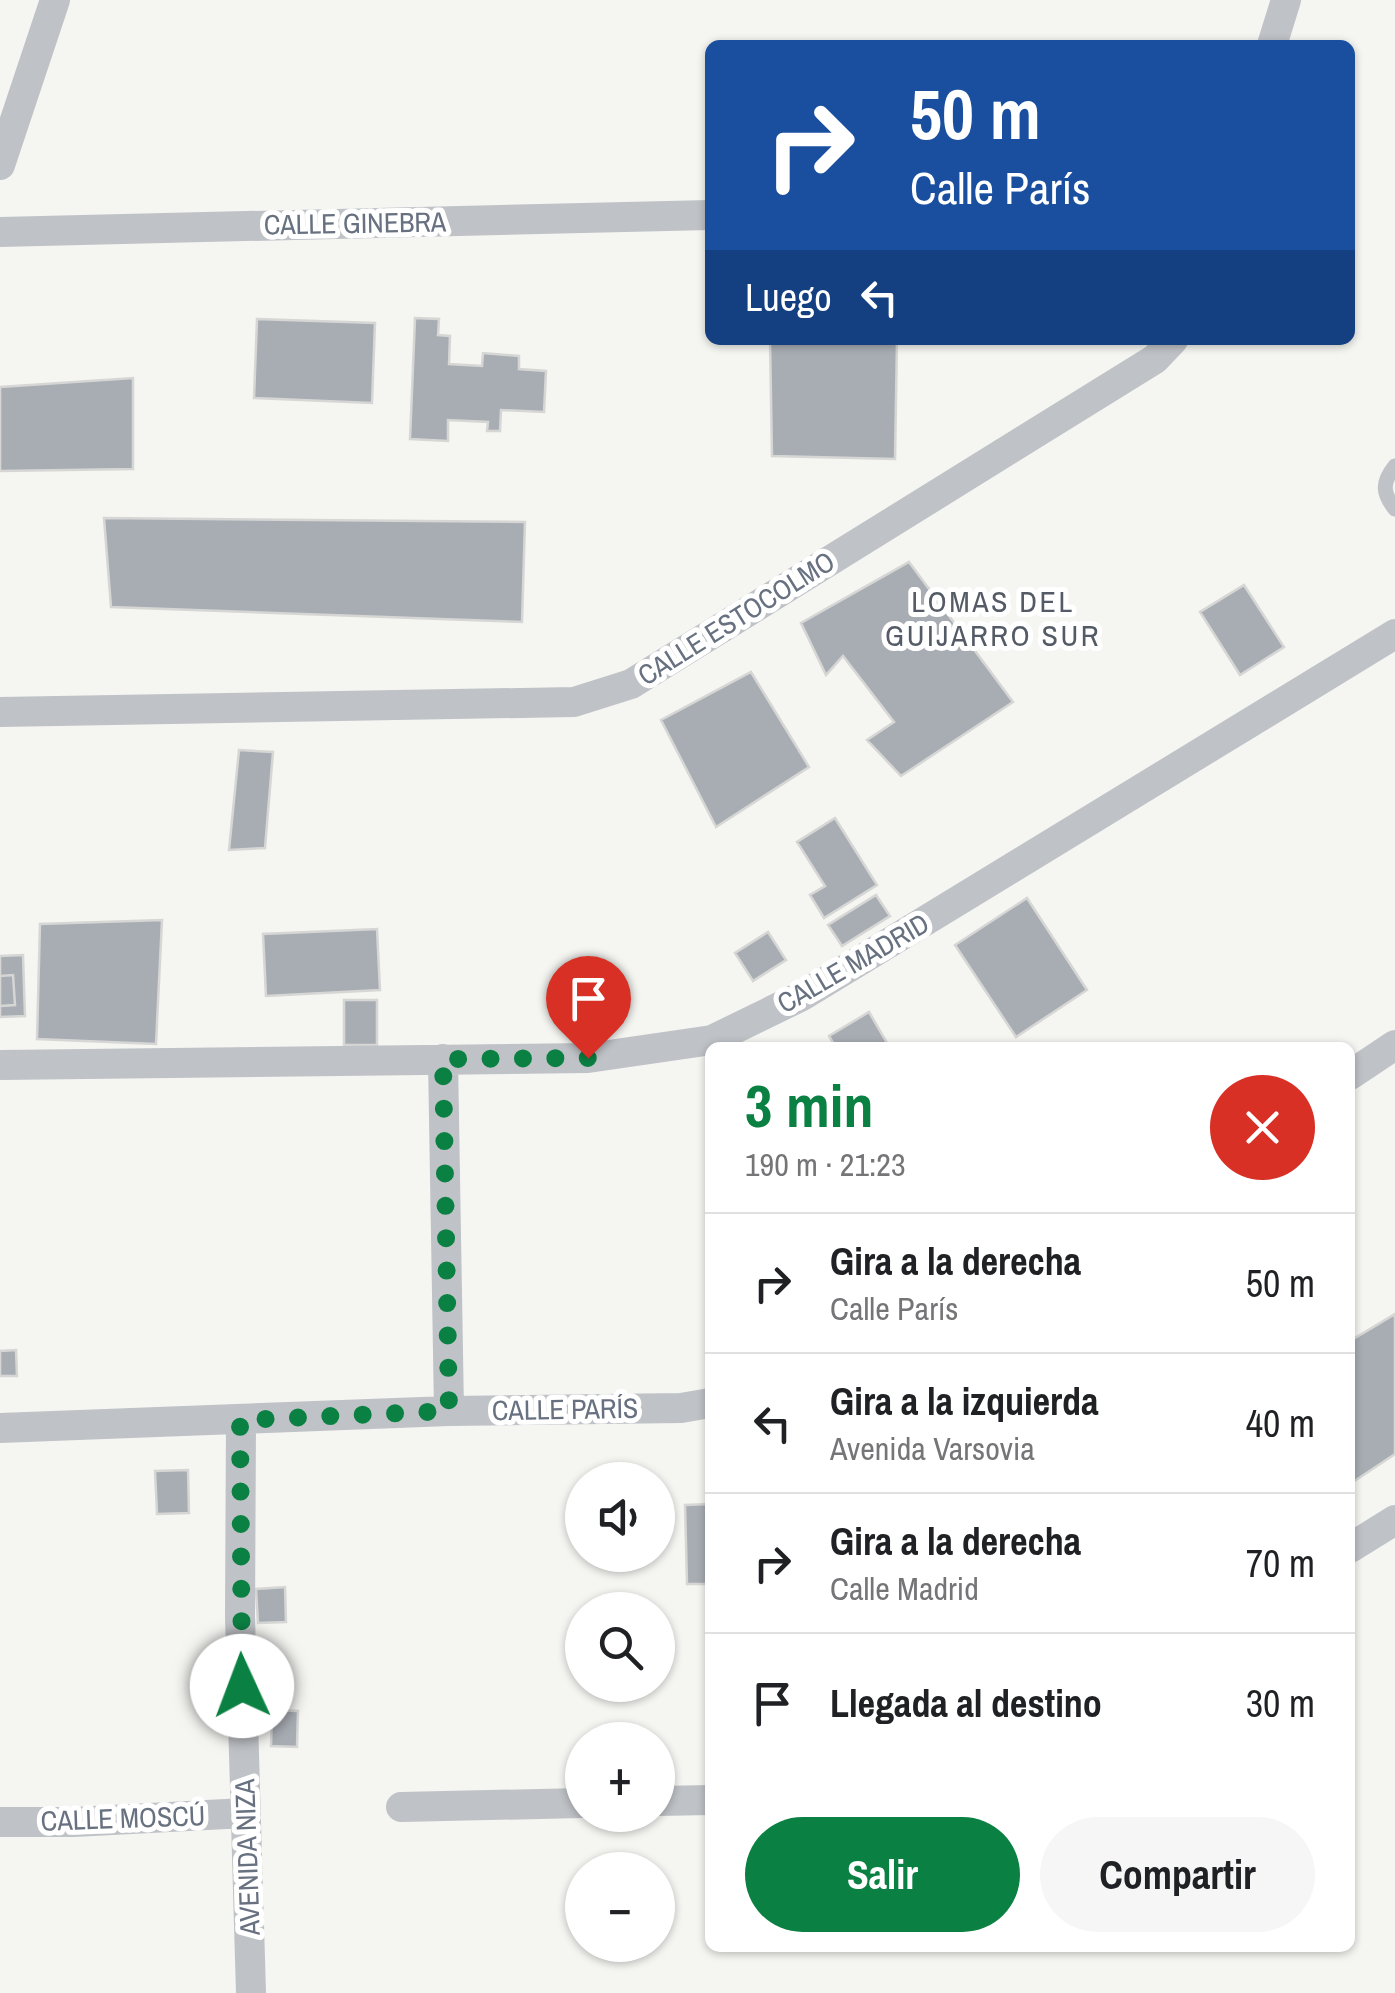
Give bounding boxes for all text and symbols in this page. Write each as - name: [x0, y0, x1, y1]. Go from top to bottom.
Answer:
- text: 50 m: [910, 67, 1041, 161]
- icon: right: [745, 80, 875, 210]
- text: Calle París: [910, 157, 1090, 218]
- street label: CALLE GINEBRA: [263, 202, 447, 244]
- icon: left: [852, 270, 907, 325]
- text: Luego: [745, 272, 832, 323]
- street label: CALLE ESTOCOLMO: [630, 542, 842, 694]
- district label: LOMAS DEL GUIJARRO SUR: [885, 581, 1101, 655]
- street label: CALLE MADRID: [770, 904, 936, 1022]
- pin: [546, 956, 631, 1059]
- icon: arrive: [561, 971, 616, 1026]
- text: 3 min: [745, 1065, 874, 1146]
- button: close: [1210, 1075, 1315, 1180]
- text: 190 m · 21:23: [745, 1143, 905, 1186]
- text: Gira a la derecha: [830, 1236, 1081, 1287]
- icon: right: [745, 1256, 800, 1311]
- text: 50 m: [1246, 1258, 1315, 1309]
- text: Calle París: [830, 1287, 958, 1330]
- text: Gira a la izquierda: [830, 1376, 1098, 1427]
- street label: CALLE PARÍS: [491, 1389, 639, 1429]
- icon: left: [745, 1396, 800, 1451]
- text: 40 m: [1246, 1398, 1315, 1449]
- text: Avenida Varsovia: [830, 1427, 1035, 1470]
- map controls: [565, 1462, 675, 1962]
- button: sound: [565, 1462, 675, 1572]
- text: Gira a la derecha: [830, 1516, 1081, 1567]
- icon: right: [745, 1536, 800, 1591]
- text: 70 m: [1246, 1538, 1315, 1589]
- text: Calle Madrid: [830, 1567, 979, 1610]
- button: search: [565, 1592, 675, 1702]
- position arrow: [190, 1634, 294, 1738]
- icon: arrive: [745, 1676, 800, 1731]
- text: Llegada al destino: [830, 1678, 1102, 1729]
- text: 30 m: [1246, 1678, 1315, 1729]
- button: +: [565, 1722, 675, 1832]
- street label: AVENIDA NIZA: [225, 1777, 269, 1937]
- street label: CALLE MOSCÚ: [40, 1796, 206, 1840]
- button: Salir: [745, 1817, 1020, 1932]
- button: Compartir: [1040, 1817, 1315, 1932]
- button: −: [565, 1852, 675, 1962]

